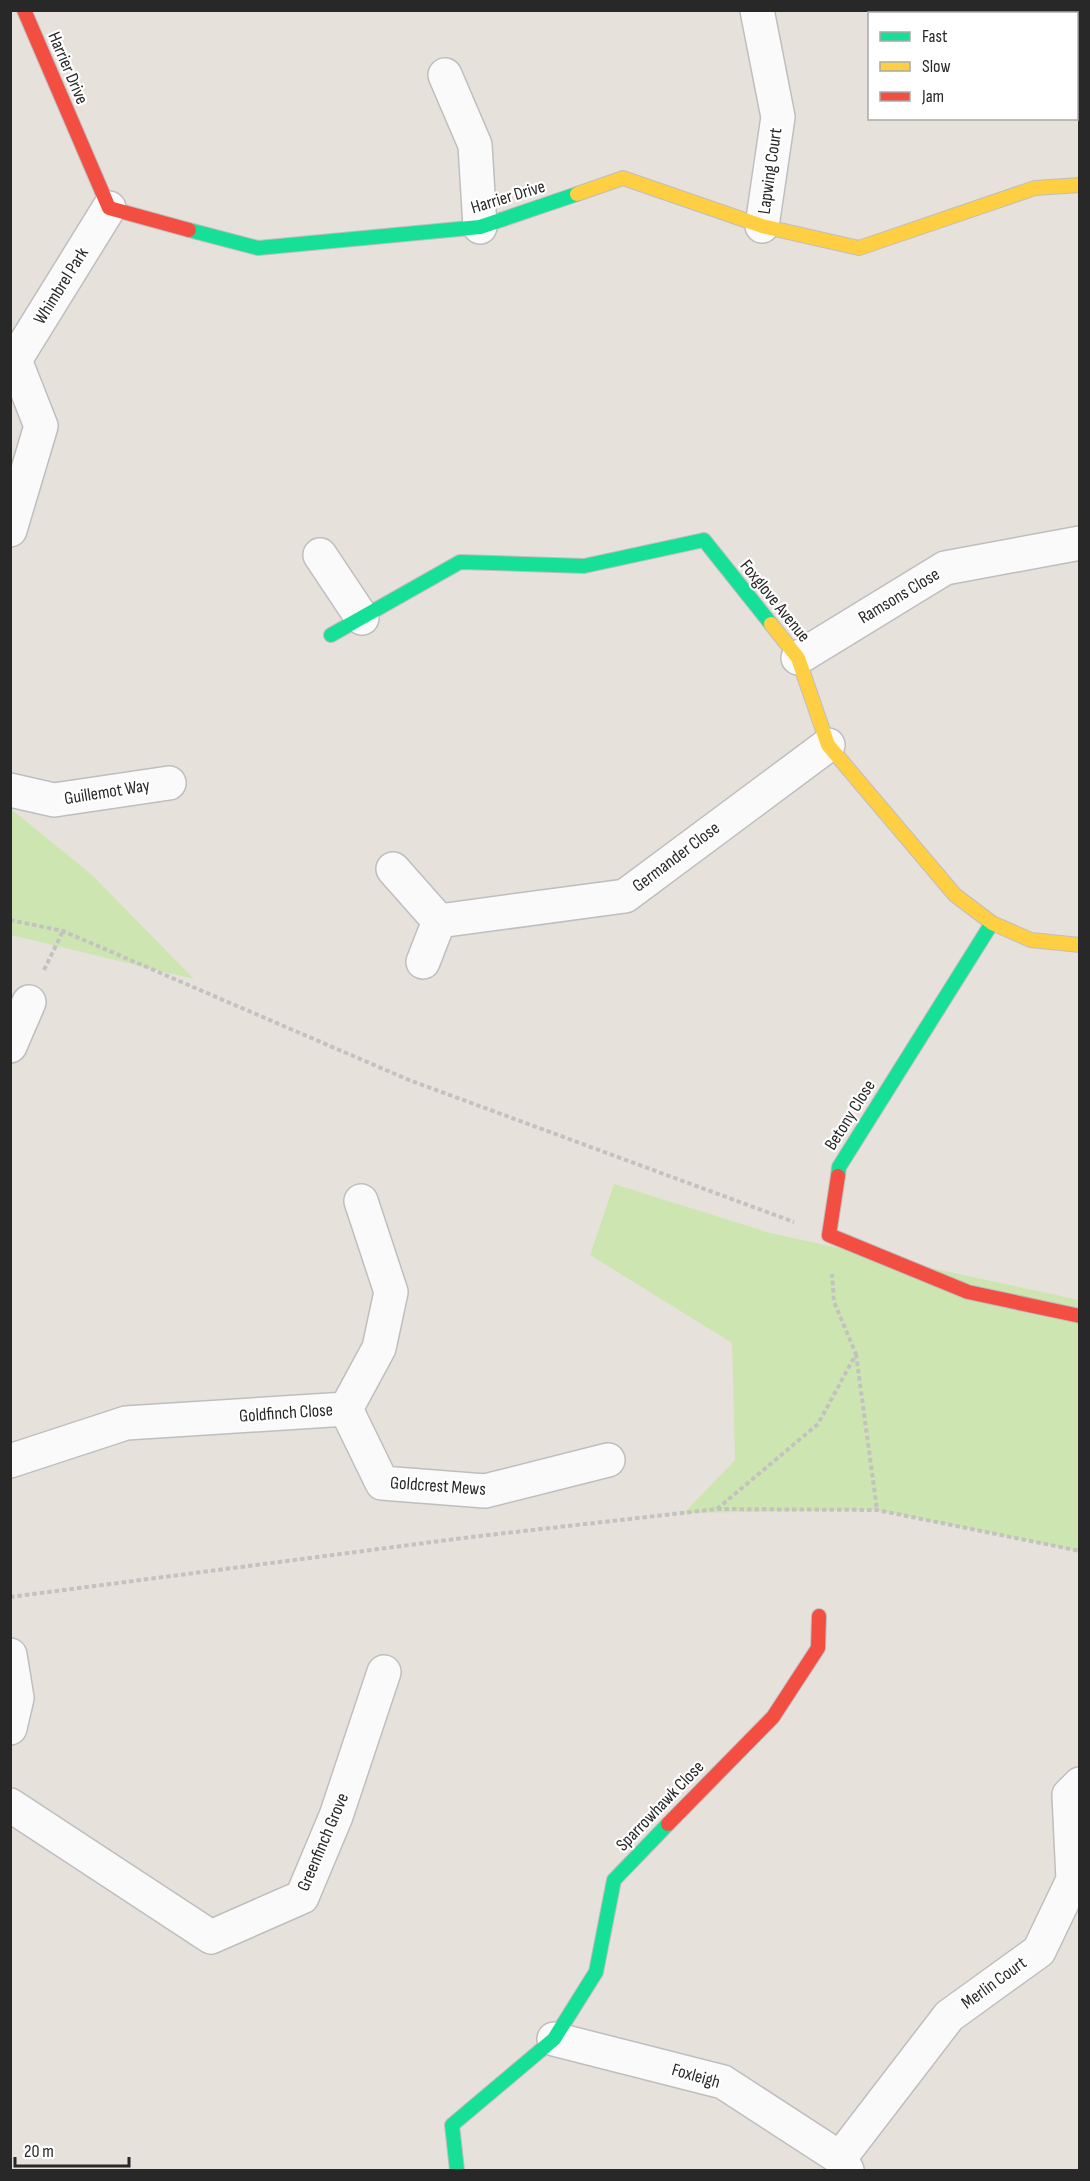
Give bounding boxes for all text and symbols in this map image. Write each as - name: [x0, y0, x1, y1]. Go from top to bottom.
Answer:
- legend: [868, 12, 1078, 120]
- text: Fast: [922, 26, 948, 47]
- street label: Harrier Drive: [43, 29, 93, 107]
- text: Slow: [922, 56, 951, 77]
- text: Jam: [921, 86, 944, 107]
- street label: Lapwing Court: [754, 126, 786, 215]
- street label: Harrier Drive: [468, 176, 548, 218]
- street label: Whimbrel Park: [29, 244, 93, 328]
- street label: Foxglove Avenue: [736, 556, 814, 646]
- street label: Ramsons Close: [855, 564, 943, 628]
- street label: Guillemot Way: [63, 775, 151, 809]
- street label: Germander Close: [628, 817, 724, 897]
- street label: Betony Close: [820, 1076, 880, 1154]
- street label: Goldfinch Close: [238, 1399, 334, 1427]
- street label: Goldcrest Mews: [389, 1472, 487, 1500]
- street label: Sparrowhawk Close: [612, 1757, 708, 1855]
- street label: Greenfinch Grove: [293, 1790, 353, 1894]
- street label: Merlin Court: [957, 1952, 1031, 2014]
- street label: Foxleigh: [669, 2059, 723, 2093]
- scale bar: [15, 2130, 129, 2168]
- text: 20 m: [24, 2141, 54, 2162]

